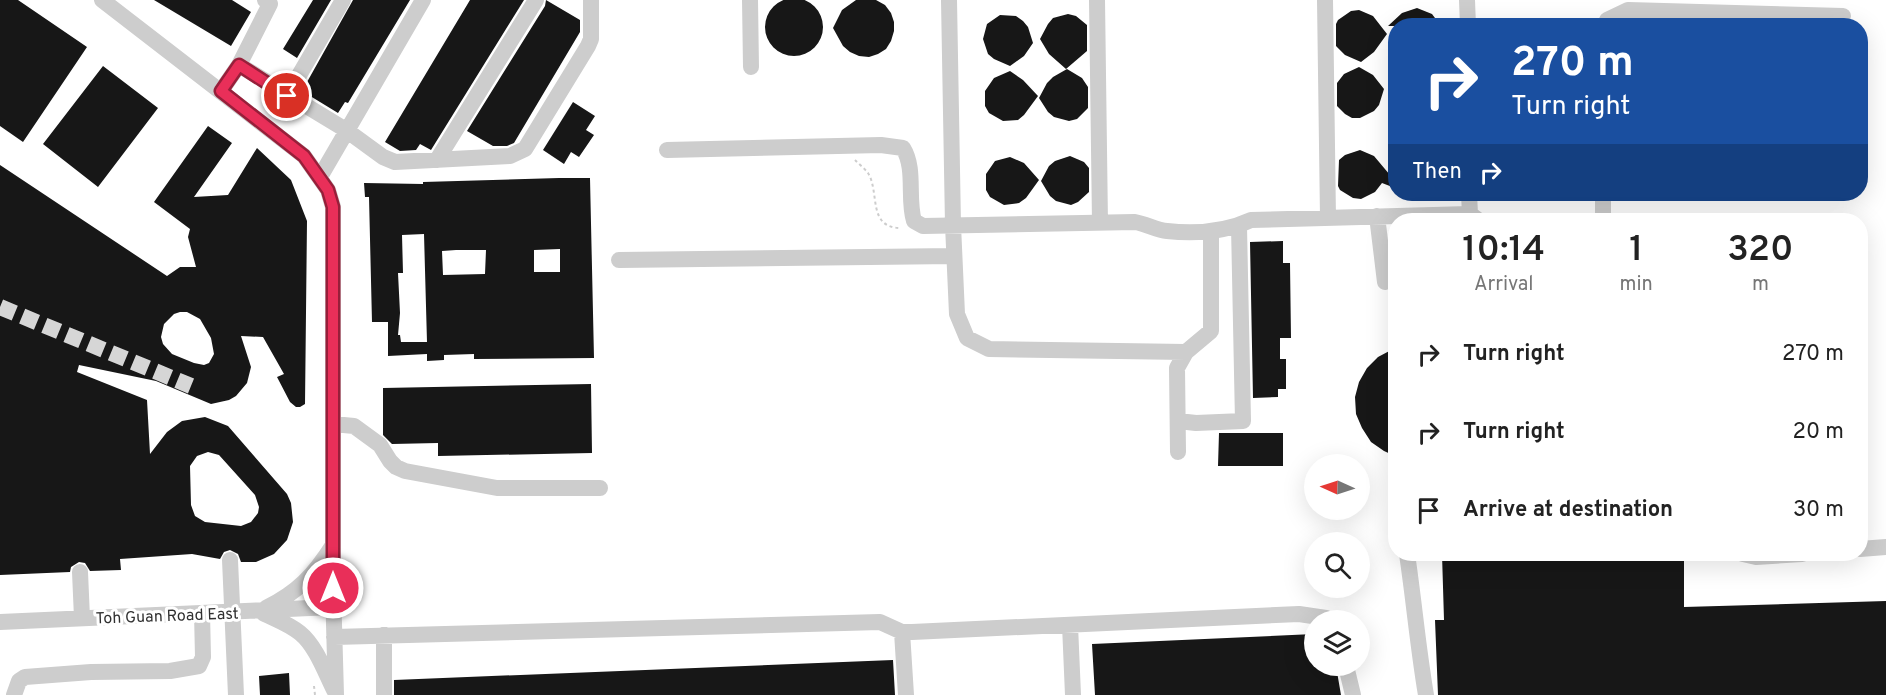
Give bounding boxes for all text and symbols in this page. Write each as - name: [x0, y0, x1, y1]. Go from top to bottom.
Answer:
- text: 270 m: [1511, 38, 1634, 91]
- icon: right: [1412, 42, 1490, 120]
- pin: [261, 70, 312, 121]
- icon: arrive: [270, 79, 303, 112]
- text: Turn right: [1511, 90, 1630, 124]
- icon: right: [1474, 156, 1507, 189]
- text: Then: [1412, 159, 1462, 186]
- text: 10:14: [1462, 228, 1545, 274]
- text: 1: [1629, 228, 1643, 274]
- text: 320: [1727, 228, 1794, 274]
- text: Arrival: [1474, 272, 1534, 298]
- text: min: [1620, 272, 1653, 298]
- text: m: [1752, 272, 1769, 298]
- icon: right: [1412, 338, 1445, 371]
- text: Turn right: [1463, 341, 1565, 368]
- text: 270 m: [1782, 341, 1844, 368]
- icon: right: [1412, 416, 1445, 449]
- text: Turn right: [1463, 419, 1565, 446]
- text: 20 m: [1793, 419, 1844, 446]
- north arrow: [1304, 454, 1370, 520]
- map controls: [1304, 454, 1370, 676]
- icon: arrive: [1412, 494, 1445, 527]
- text: Arrive at destination: [1463, 497, 1673, 524]
- text: 30 m: [1793, 497, 1844, 524]
- button: search: [1304, 532, 1370, 598]
- position arrow: [301, 556, 365, 620]
- street label: Toh Guan Road East: [95, 605, 239, 629]
- button: layers: [1304, 610, 1370, 676]

